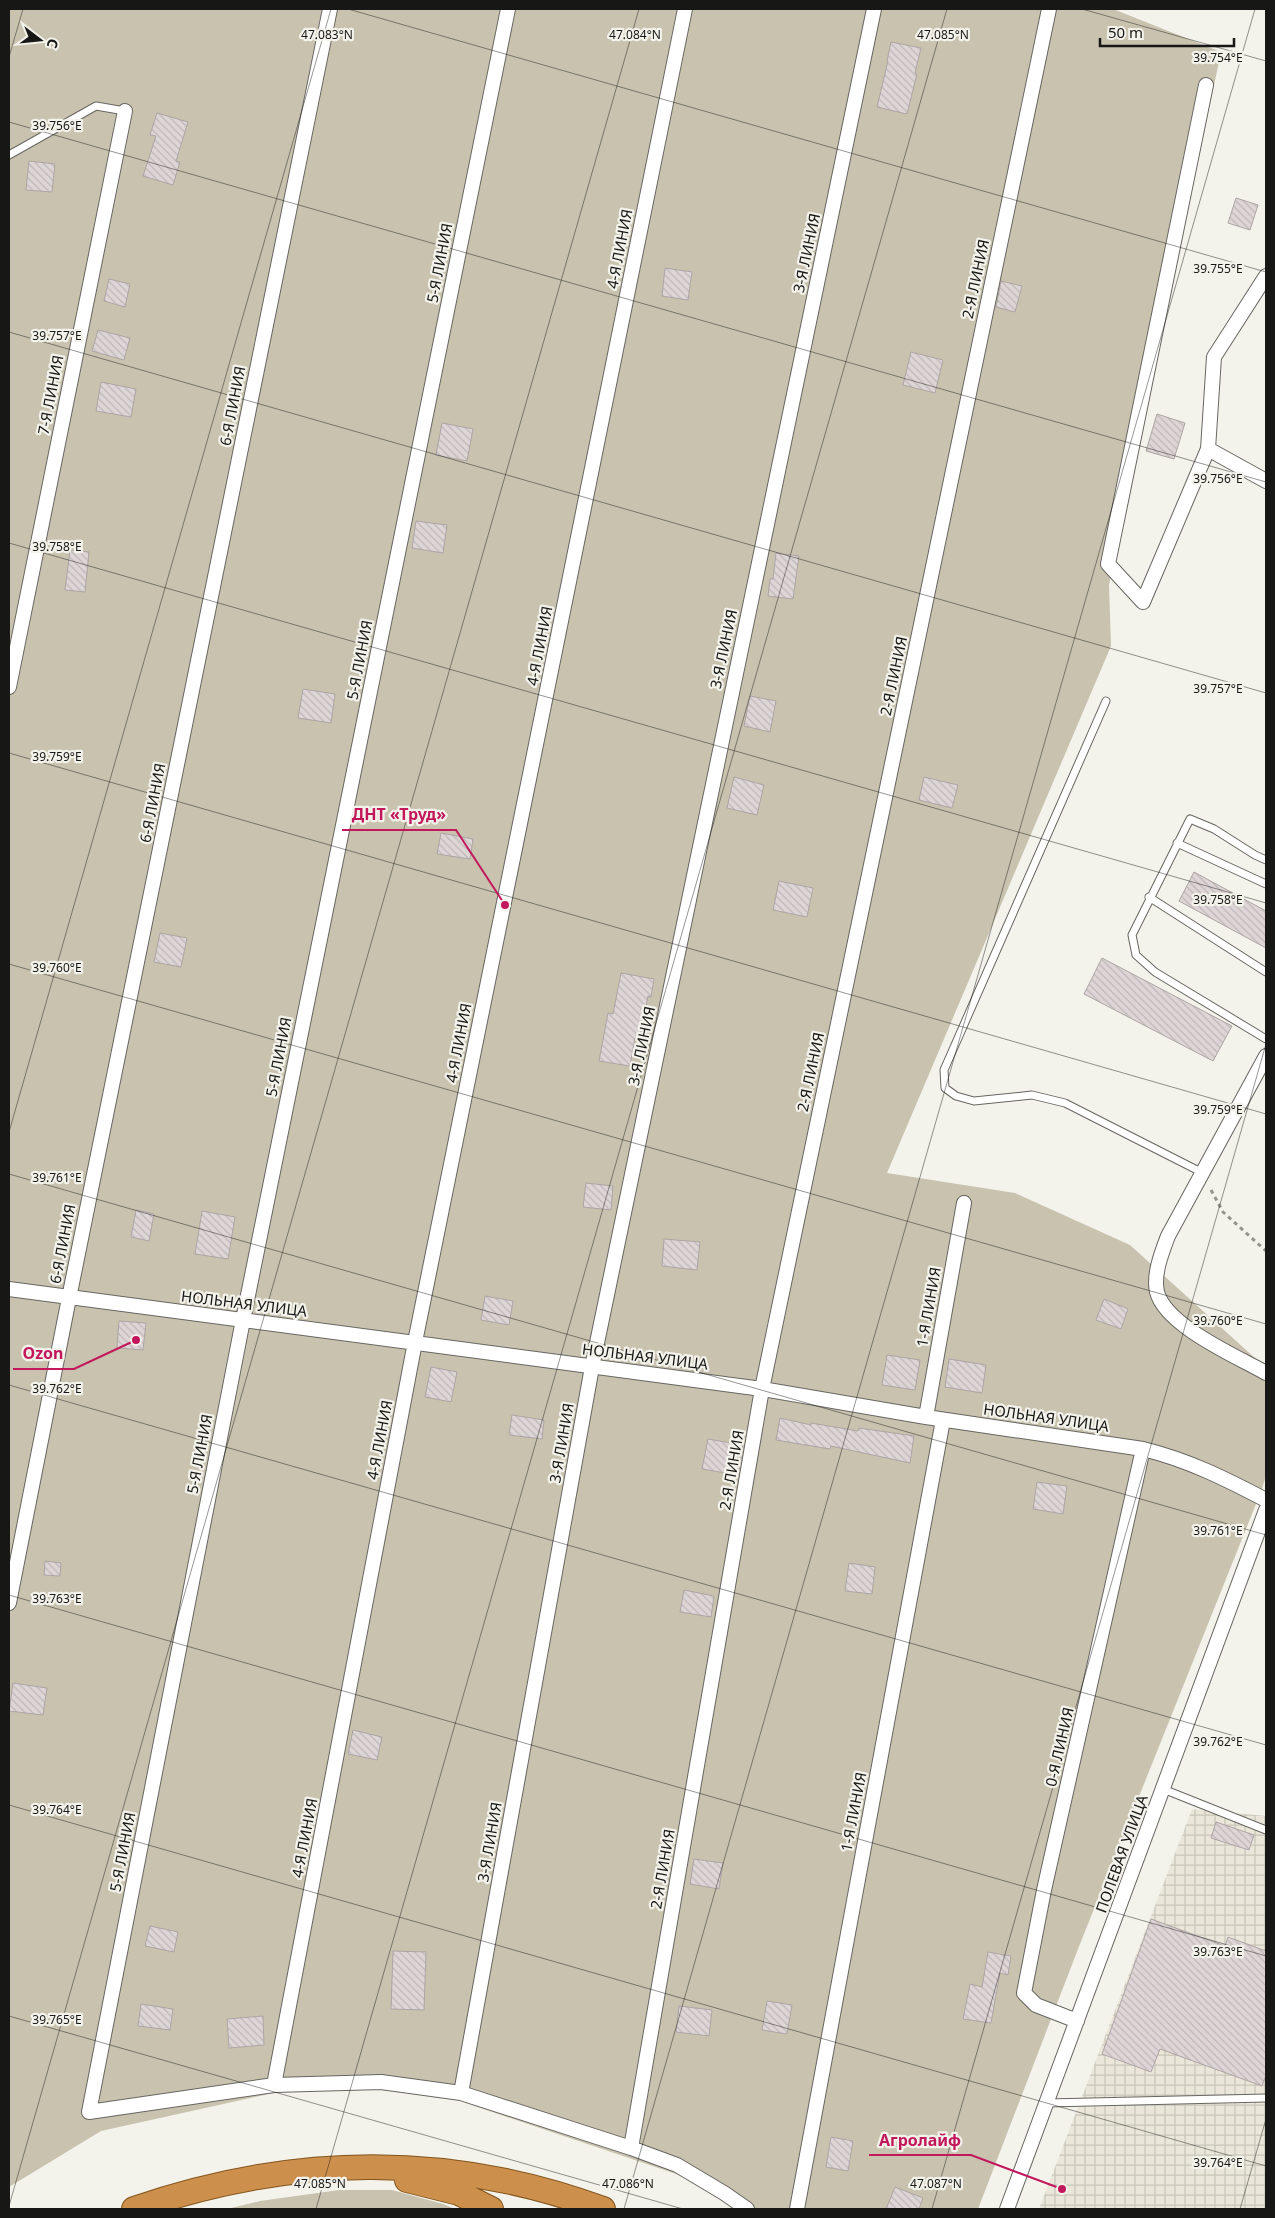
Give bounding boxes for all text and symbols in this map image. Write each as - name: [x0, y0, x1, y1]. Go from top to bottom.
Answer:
- north arrow: [15, 15, 65, 65]
- scale bar: [1100, 15, 1234, 47]
- text: 50 m: [1108, 22, 1143, 42]
- text: 47.083°N: [301, 26, 353, 43]
- text: 47.084°N: [609, 26, 661, 43]
- text: 47.085°N: [917, 26, 969, 43]
- text: С: [43, 37, 63, 51]
- text: 39.754°E: [1193, 49, 1243, 66]
- text: 39.756°E: [32, 117, 82, 134]
- street label: 4-Я ЛИНИЯ: [601, 207, 637, 290]
- street label: 3-Я ЛИНИЯ: [788, 211, 824, 294]
- street label: 5-Я ЛИНИЯ: [421, 221, 457, 304]
- street label: 2-Я ЛИНИЯ: [957, 237, 993, 320]
- text: 39.755°E: [1193, 260, 1243, 277]
- text: 39.757°E: [32, 327, 82, 344]
- street label: 7-Я ЛИНИЯ: [32, 353, 68, 436]
- street label: 6-Я ЛИНИЯ: [214, 364, 250, 447]
- text: 39.756°E: [1193, 470, 1243, 487]
- text: 39.758°E: [32, 538, 82, 555]
- street label: 4-Я ЛИНИЯ: [521, 604, 557, 687]
- street label: 3-Я ЛИНИЯ: [705, 607, 741, 690]
- street label: 5-Я ЛИНИЯ: [341, 618, 377, 701]
- street label: 2-Я ЛИНИЯ: [875, 634, 911, 717]
- text: 39.757°E: [1193, 680, 1243, 697]
- text: 39.759°E: [32, 748, 82, 765]
- street label: 6-Я ЛИНИЯ: [134, 761, 170, 844]
- callout: ДНТ «Труд»: [342, 799, 456, 830]
- text: ДНТ «Труд»: [352, 803, 446, 825]
- text: 39.758°E: [1193, 891, 1243, 908]
- text: 39.760°E: [32, 959, 82, 976]
- street label: 4-Я ЛИНИЯ: [440, 1001, 476, 1084]
- street label: 3-Я ЛИНИЯ: [623, 1004, 659, 1087]
- street label: 5-Я ЛИНИЯ: [260, 1015, 296, 1098]
- street label: 2-Я ЛИНИЯ: [792, 1030, 828, 1113]
- text: 39.759°E: [1193, 1101, 1243, 1118]
- text: 39.761°E: [32, 1169, 82, 1186]
- street label: 6-Я ЛИНИЯ: [44, 1202, 80, 1285]
- street label: 1-Я ЛИНИЯ: [911, 1265, 945, 1348]
- street label: НОЛЬНАЯ УЛИЦА: [180, 1285, 309, 1321]
- text: 39.760°E: [1193, 1312, 1243, 1329]
- callout: Ozon: [13, 1338, 74, 1369]
- street label: НОЛЬНАЯ УЛИЦА: [581, 1338, 710, 1374]
- text: Ozon: [23, 1342, 63, 1364]
- text: 39.762°E: [32, 1380, 82, 1397]
- street label: 4-Я ЛИНИЯ: [361, 1398, 397, 1481]
- street label: НОЛЬНАЯ УЛИЦА: [982, 1398, 1111, 1436]
- street label: 3-Я ЛИНИЯ: [544, 1401, 578, 1484]
- street label: 5-Я ЛИНИЯ: [181, 1412, 217, 1495]
- street label: 2-Я ЛИНИЯ: [714, 1428, 748, 1511]
- text: 39.761°E: [1193, 1522, 1243, 1539]
- text: 39.763°E: [32, 1590, 82, 1607]
- street label: 0-Я ЛИНИЯ: [1040, 1705, 1078, 1788]
- text: 39.762°E: [1193, 1733, 1243, 1750]
- street label: 1-Я ЛИНИЯ: [835, 1770, 871, 1853]
- street label: ПОЛЕВАЯ УЛИЦА: [1090, 1791, 1152, 1915]
- street label: 4-Я ЛИНИЯ: [286, 1796, 322, 1879]
- street label: 3-Я ЛИНИЯ: [472, 1800, 506, 1883]
- text: 39.764°E: [32, 1801, 82, 1818]
- street label: 5-Я ЛИНИЯ: [104, 1810, 140, 1893]
- street label: 2-Я ЛИНИЯ: [645, 1827, 679, 1910]
- text: 39.763°E: [1193, 1943, 1243, 1960]
- text: 39.765°E: [32, 2011, 82, 2028]
- callout: Агролайф: [869, 2124, 971, 2155]
- text: Агролайф: [879, 2129, 961, 2151]
- text: 39.764°E: [1193, 2154, 1243, 2171]
- text: 47.085°N: [294, 2175, 346, 2192]
- text: 47.086°N: [602, 2175, 654, 2192]
- text: 47.087°N: [910, 2175, 962, 2192]

